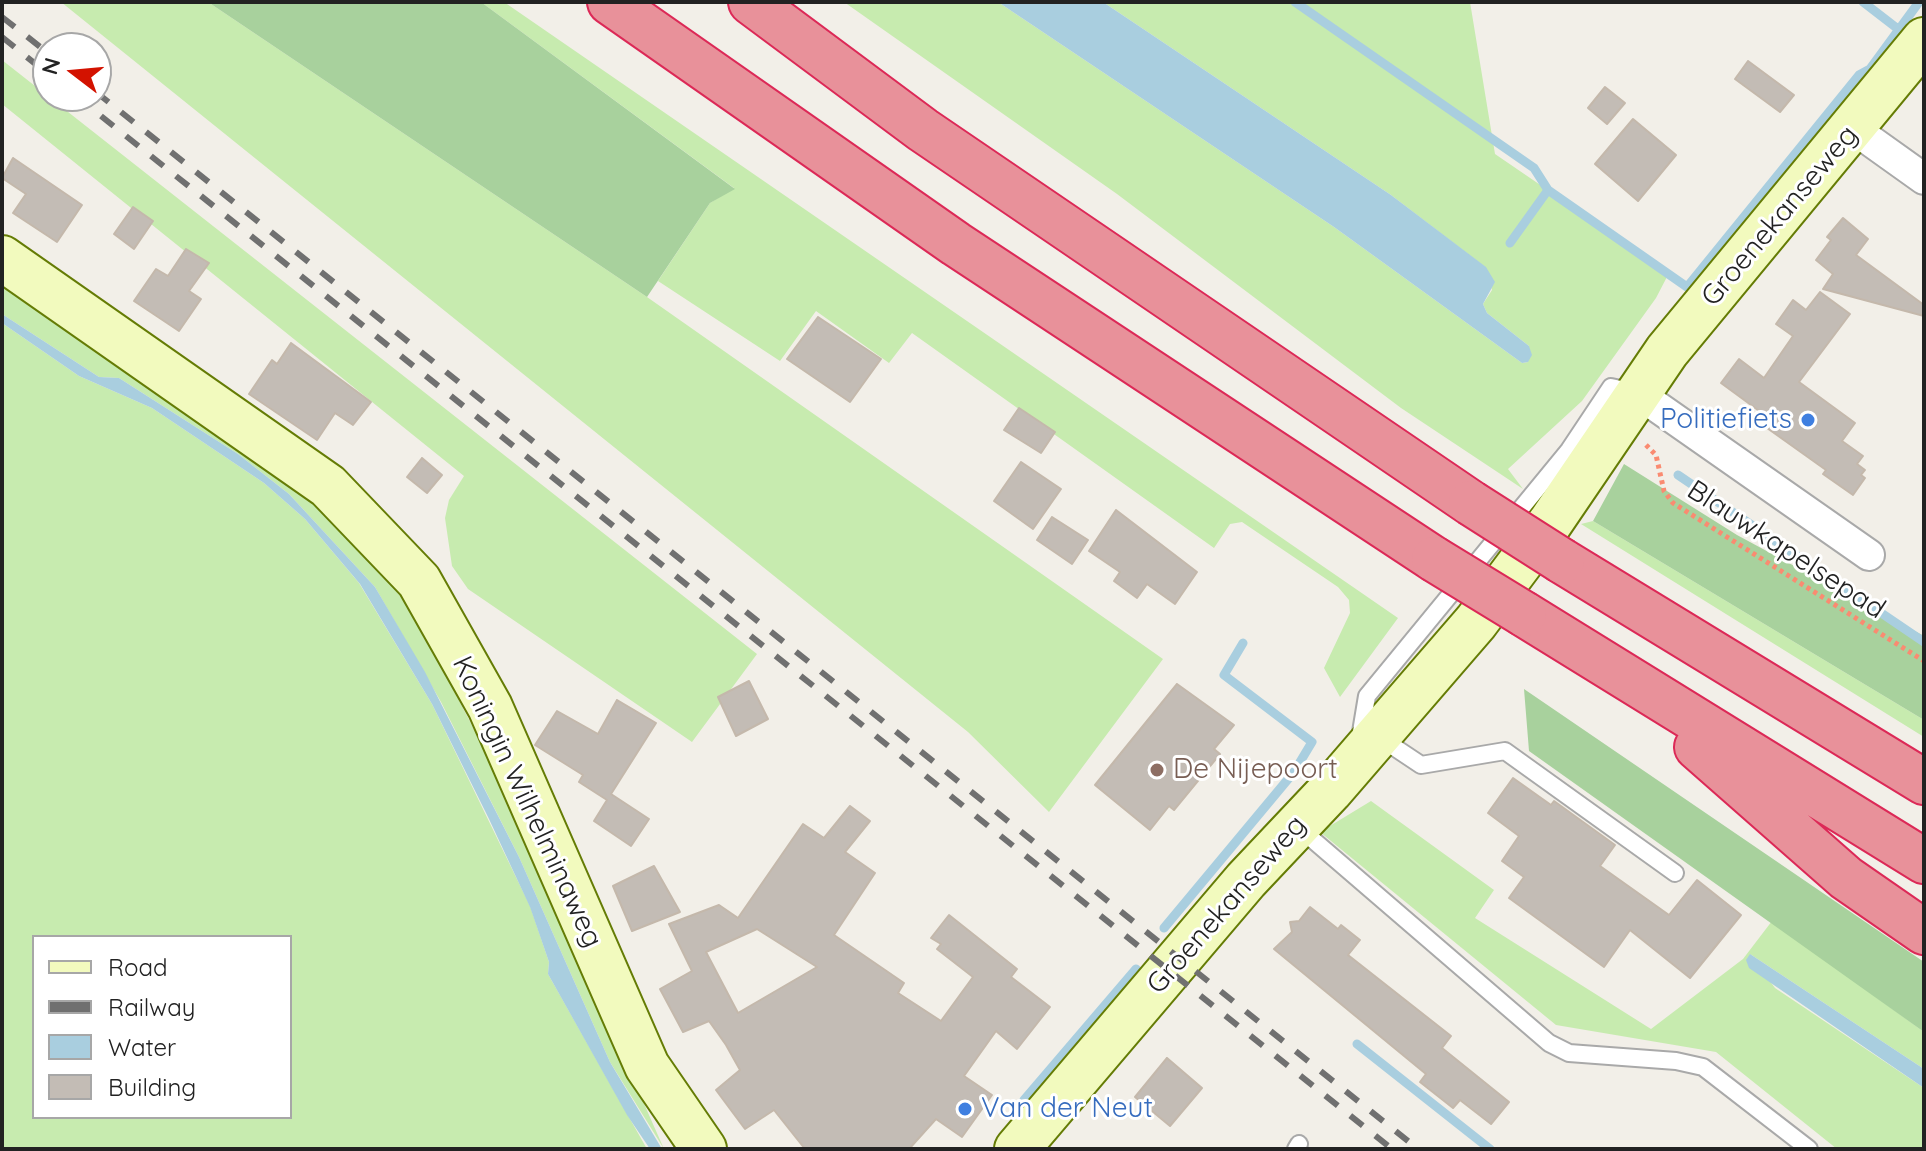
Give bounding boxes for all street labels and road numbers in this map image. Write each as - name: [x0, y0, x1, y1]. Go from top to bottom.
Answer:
- street label: Groenekanseweg: [1695, 119, 1865, 313]
- street label: Blauwkapelsepad: [1681, 474, 1891, 626]
- street label: Koningin Wilhelminaweg: [445, 651, 609, 953]
- street label: Groenekanseweg: [1140, 809, 1314, 1001]

